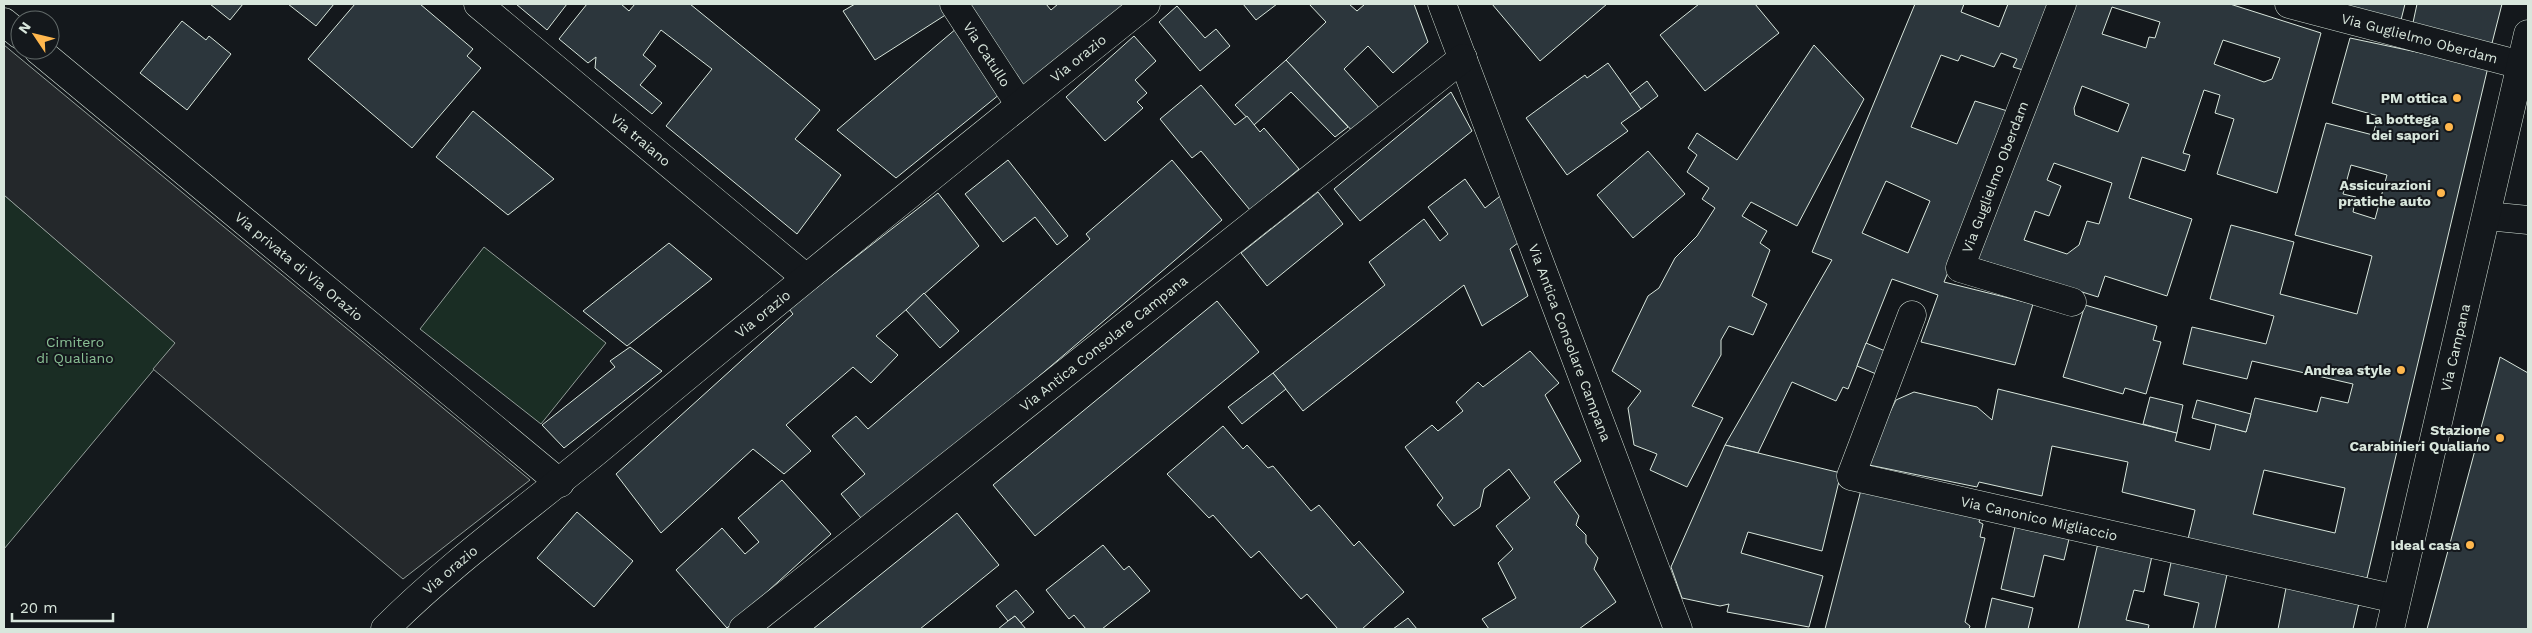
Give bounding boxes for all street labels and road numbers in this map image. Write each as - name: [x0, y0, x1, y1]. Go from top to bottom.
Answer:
- street label: Via Guglielmo Oberdam: [2340, 10, 2500, 67]
- street label: Via Catullo: [960, 19, 1014, 90]
- street label: Via orazio: [1047, 31, 1109, 85]
- street label: Via Guglielmo Oberdam: [1959, 99, 2031, 255]
- street label: Via traiano: [608, 110, 674, 169]
- street label: Via privata di Via Orazio: [231, 209, 366, 324]
- street label: Via Antica Consolare Campana: [1525, 242, 1614, 444]
- street label: Via Antica Consolare Campana: [1016, 272, 1191, 415]
- street label: Via orazio: [732, 286, 793, 341]
- street label: Via Campana: [2437, 302, 2473, 393]
- street label: Via Canonico Migliaccio: [1959, 493, 2119, 544]
- street label: Via orazio: [419, 542, 481, 597]

